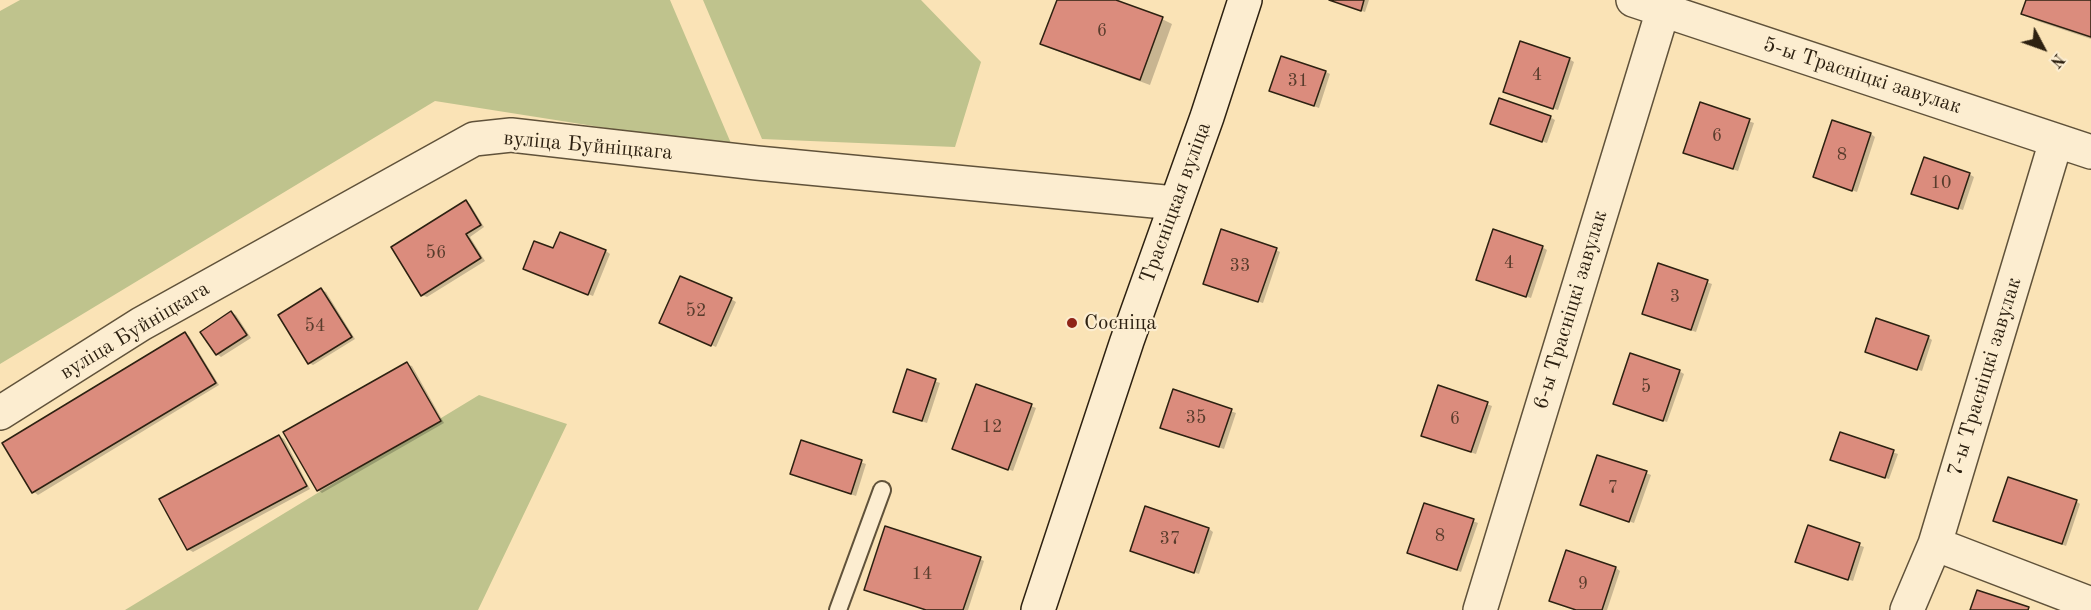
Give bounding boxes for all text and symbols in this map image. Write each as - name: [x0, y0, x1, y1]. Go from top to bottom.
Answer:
- north arrow: [2013, 18, 2073, 78]
- house number: 6: [1097, 20, 1107, 42]
- street label: 5-ы Трасніцкі завулак: [1760, 32, 1964, 120]
- text: N: [2047, 50, 2067, 70]
- house number: 4: [1532, 64, 1542, 86]
- house number: 31: [1288, 70, 1308, 92]
- street label: Трасніцкая вуліца: [1135, 119, 1217, 287]
- house number: 6: [1712, 125, 1722, 147]
- street label: вуліца Буйніцкага: [502, 126, 674, 166]
- house number: 8: [1837, 144, 1847, 166]
- house number: 10: [1931, 172, 1951, 194]
- street label: 6-ы Трасніцкі завулак: [1529, 207, 1613, 413]
- house number: 56: [426, 242, 446, 264]
- house number: 4: [1504, 252, 1514, 274]
- house number: 33: [1230, 255, 1250, 277]
- street label: 7-ы Трасніцкі завулак: [1943, 274, 2027, 480]
- street label: вуліца Буйніцкага: [56, 276, 214, 386]
- house number: 3: [1670, 286, 1680, 308]
- house number: 52: [686, 300, 706, 322]
- place label: Сосніца: [1084, 310, 1157, 336]
- house number: 54: [305, 315, 325, 337]
- marker: Сосніца: [1065, 316, 1079, 330]
- house number: 5: [1641, 376, 1651, 398]
- house number: 35: [1186, 407, 1206, 429]
- house number: 6: [1450, 408, 1460, 430]
- house number: 12: [982, 416, 1002, 438]
- house number: 7: [1608, 477, 1618, 499]
- house number: 8: [1435, 525, 1445, 547]
- house number: 37: [1160, 528, 1180, 550]
- house number: 14: [912, 563, 932, 585]
- house number: 9: [1578, 573, 1588, 595]

